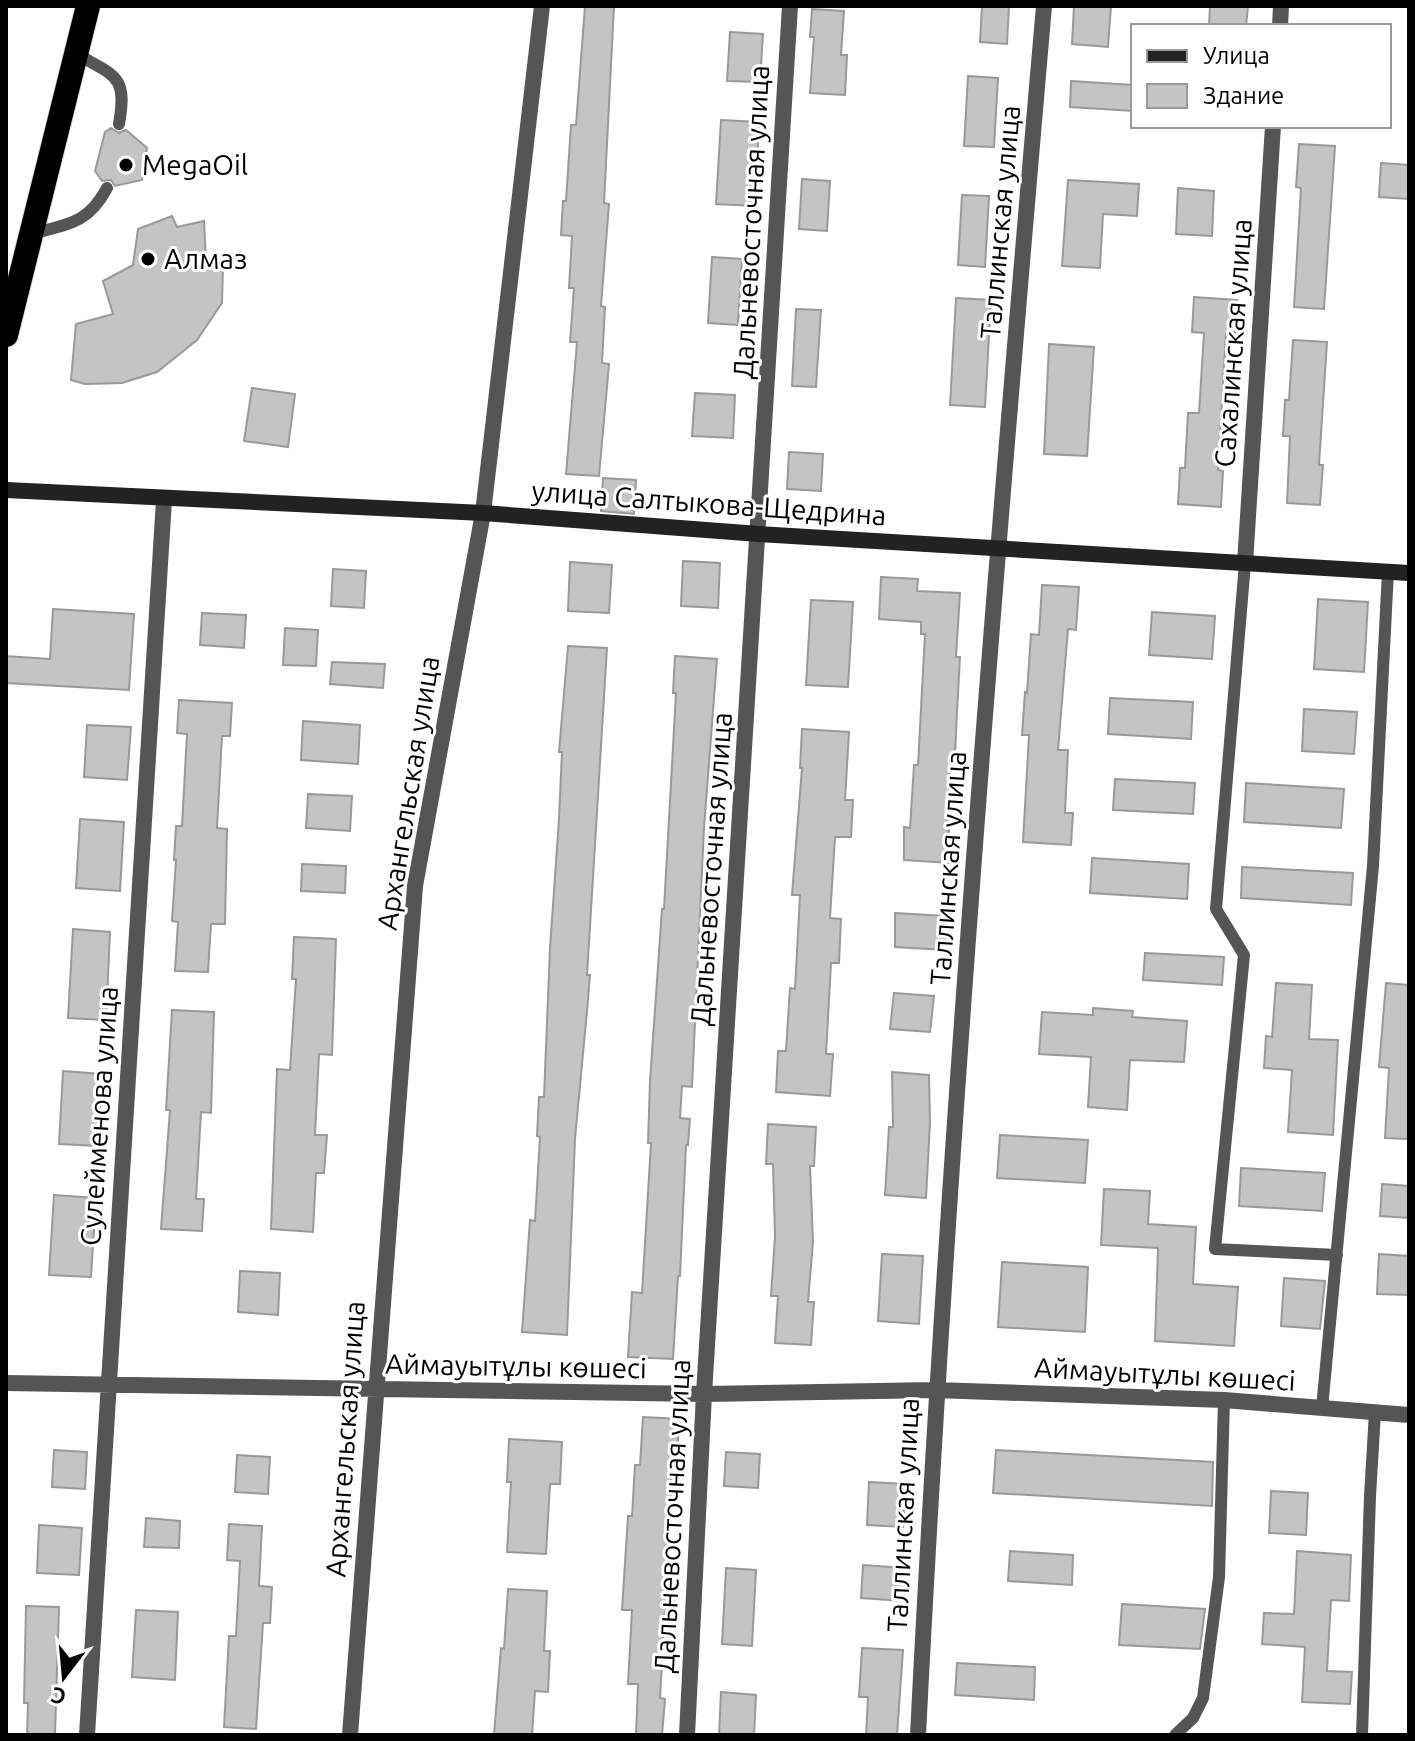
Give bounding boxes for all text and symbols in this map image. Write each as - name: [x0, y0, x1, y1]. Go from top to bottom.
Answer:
- legend: [1131, 24, 1391, 128]
- text: Улица: [1203, 42, 1270, 69]
- street label: Дальневосточная улица: [727, 64, 774, 380]
- text: Здание: [1203, 82, 1284, 109]
- street label: Таллинская улица: [974, 104, 1025, 340]
- place label: MegaOil: [142, 149, 248, 180]
- marker: MegaOil: [117, 156, 135, 174]
- street label: Сахалинская улица: [1208, 218, 1257, 468]
- place label: Алмаз: [164, 243, 247, 274]
- marker: Алмаз: [139, 250, 157, 268]
- street label: улица Салтыкова-Щедрина: [531, 475, 888, 530]
- street label: Архангельская улица: [371, 654, 444, 932]
- street label: Дальневосточная улица: [684, 711, 737, 1027]
- street label: Таллинская улица: [924, 750, 971, 986]
- street label: Сулейменова улица: [74, 985, 123, 1247]
- street label: Архангельская улица: [319, 1300, 370, 1578]
- street label: Аймауытұлы көшесі: [385, 1348, 647, 1383]
- street label: Аймауытұлы көшесі: [1034, 1351, 1297, 1396]
- street label: Дальневосточная улица: [648, 1358, 695, 1674]
- street label: Таллинская улица: [881, 1397, 924, 1633]
- north arrow: [24, 1637, 104, 1717]
- text: С: [48, 1683, 69, 1711]

